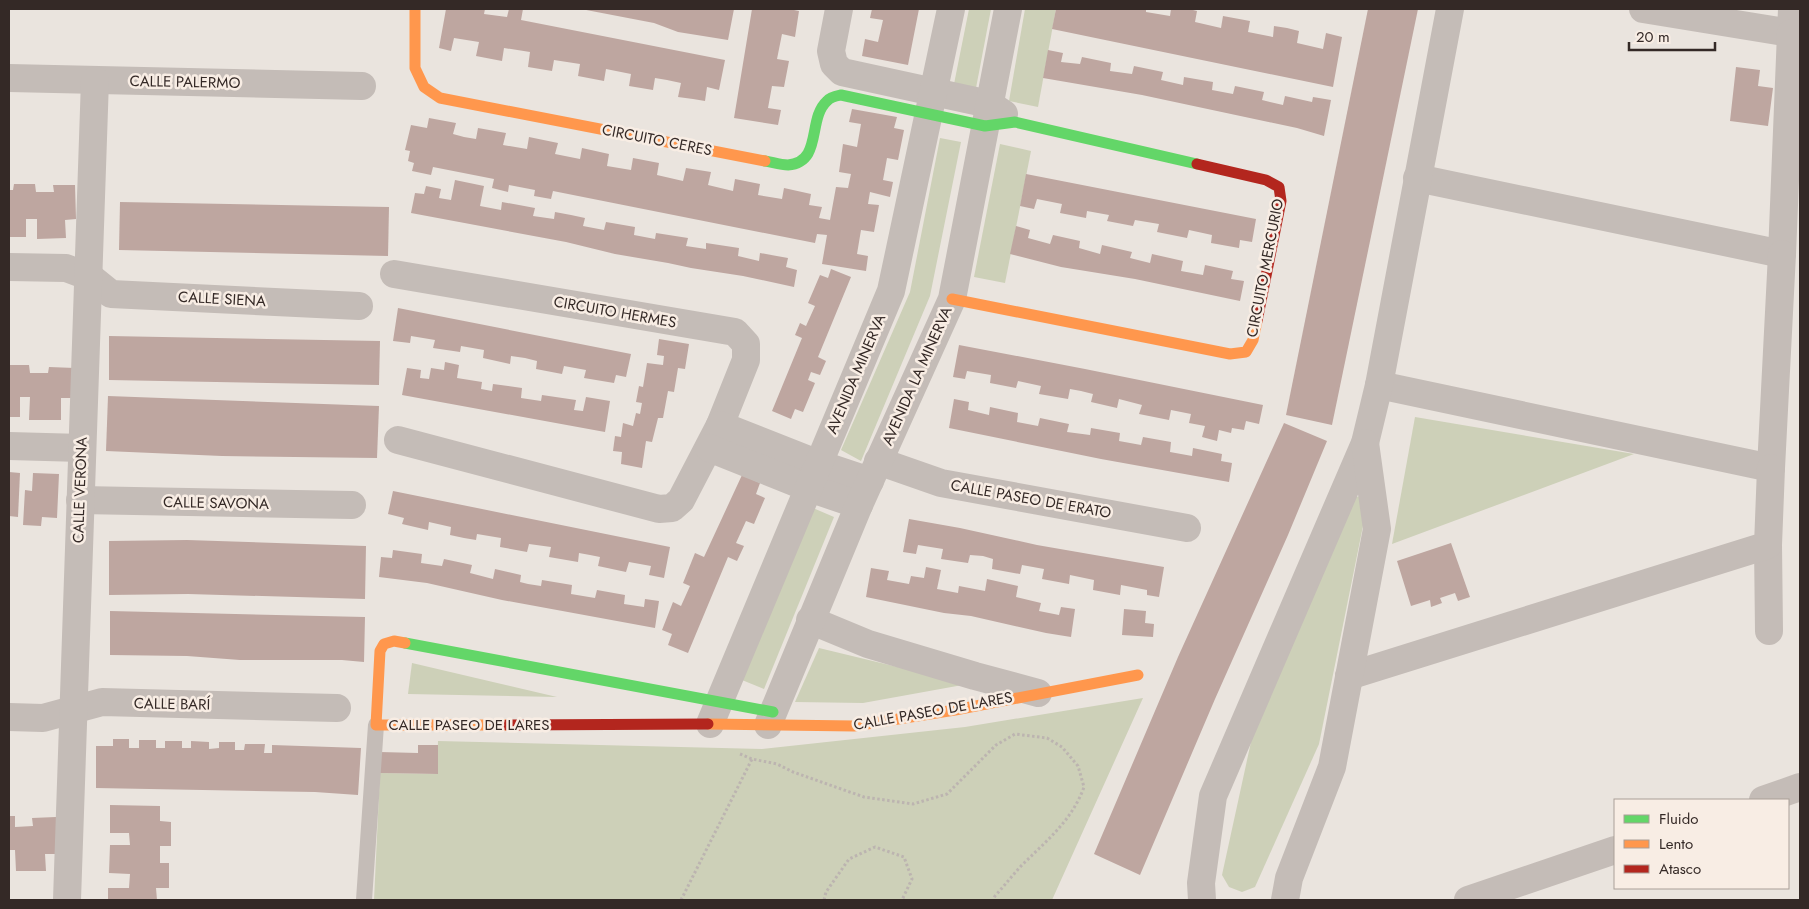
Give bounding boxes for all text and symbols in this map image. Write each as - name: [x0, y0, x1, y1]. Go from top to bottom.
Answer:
- scale bar: [1629, 20, 1715, 52]
- text: 20 m: [1636, 26, 1670, 48]
- street label: CALLE PALERMO: [129, 70, 241, 94]
- street label: CIRCUITO CERES: [600, 119, 714, 161]
- street label: CIRCUITO MERCURIO: [1241, 197, 1289, 339]
- street label: CALLE SIENA: [178, 286, 267, 312]
- street label: CIRCUITO HERMES: [552, 290, 678, 334]
- street label: AVENIDA LA MINERVA: [876, 303, 958, 449]
- street label: AVENIDA MINERVA: [821, 311, 891, 437]
- street label: CALLE VERONA: [67, 436, 93, 543]
- street label: CALLE PASEO DE ERATO: [949, 474, 1113, 524]
- street label: CALLE SAVONA: [163, 491, 269, 515]
- street label: CALLE PASEO DE LARES: [852, 686, 1014, 736]
- street label: CALLE BARÍ: [134, 692, 211, 716]
- street label: CALLE PASEO DE LARES: [388, 714, 550, 736]
- legend: [1614, 799, 1789, 889]
- text: Fluido: [1659, 808, 1698, 830]
- text: Lento: [1659, 833, 1693, 855]
- text: Atasco: [1659, 858, 1701, 880]

